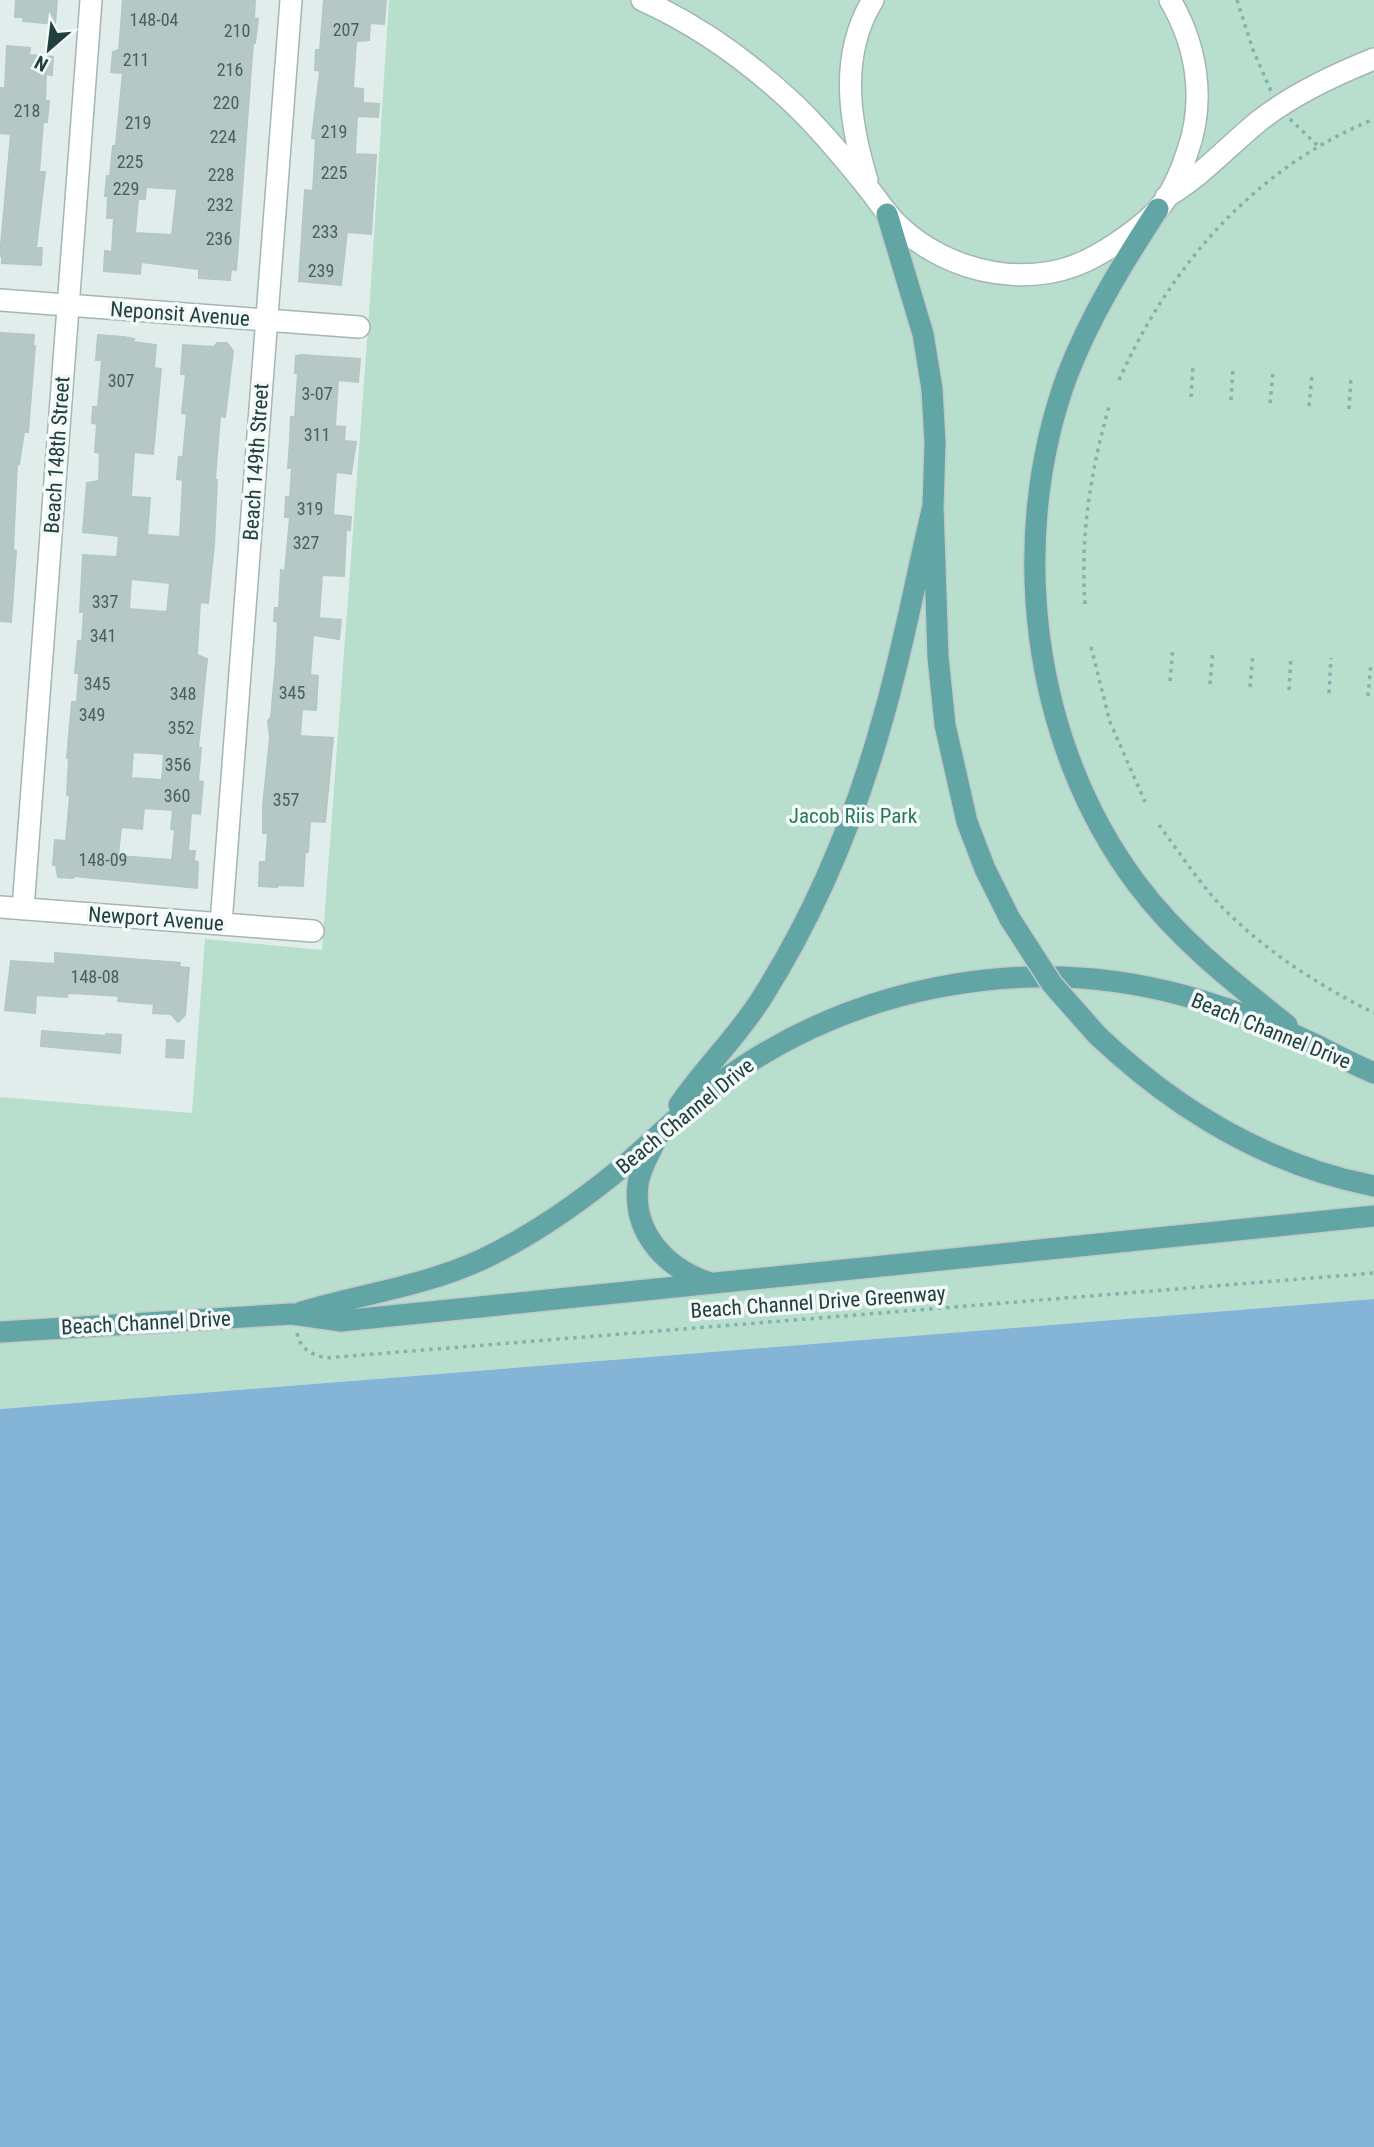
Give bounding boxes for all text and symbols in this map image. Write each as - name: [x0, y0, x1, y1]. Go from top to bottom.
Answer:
- house number: 148-04: [130, 9, 179, 30]
- north arrow: [14, 14, 84, 84]
- house number: 207: [333, 19, 359, 40]
- house number: 210: [224, 20, 250, 41]
- house number: 211: [123, 49, 149, 70]
- text: N: [31, 51, 52, 76]
- house number: 216: [217, 59, 243, 80]
- house number: 220: [213, 92, 239, 113]
- house number: 218: [14, 100, 40, 121]
- house number: 219: [125, 112, 151, 133]
- house number: 219: [321, 121, 347, 142]
- house number: 224: [210, 126, 236, 147]
- house number: 225: [117, 151, 143, 172]
- house number: 225: [321, 162, 347, 183]
- house number: 228: [208, 164, 234, 185]
- house number: 229: [113, 178, 139, 199]
- house number: 232: [207, 194, 233, 215]
- house number: 233: [312, 221, 338, 242]
- house number: 236: [206, 228, 232, 249]
- house number: 239: [308, 260, 334, 281]
- street label: Neponsit Avenue: [109, 297, 251, 331]
- house number: 307: [108, 370, 134, 391]
- street label: Beach 148th Street: [40, 376, 74, 534]
- street label: Beach 149th Street: [239, 383, 273, 541]
- house number: 3-07: [301, 383, 333, 404]
- house number: 311: [304, 424, 330, 445]
- house number: 319: [297, 498, 323, 519]
- house number: 327: [293, 532, 319, 553]
- house number: 337: [92, 591, 118, 612]
- house number: 341: [90, 625, 116, 646]
- house number: 345: [84, 673, 110, 694]
- house number: 345: [279, 682, 305, 703]
- house number: 348: [170, 683, 196, 704]
- house number: 349: [79, 704, 105, 725]
- house number: 352: [168, 717, 194, 738]
- house number: 356: [165, 754, 191, 775]
- house number: 360: [164, 785, 190, 806]
- house number: 357: [273, 789, 299, 810]
- park label: Jacob Riis Park: [789, 804, 918, 828]
- house number: 148-09: [79, 849, 127, 870]
- street label: Newport Avenue: [87, 902, 225, 936]
- house number: 148-08: [71, 966, 119, 987]
- street label: Beach Channel Drive: [1188, 988, 1354, 1074]
- street label: Beach Channel Drive: [611, 1053, 759, 1179]
- street label: Beach Channel Drive Greenway: [690, 1281, 946, 1323]
- street label: Beach Channel Drive: [61, 1307, 232, 1339]

